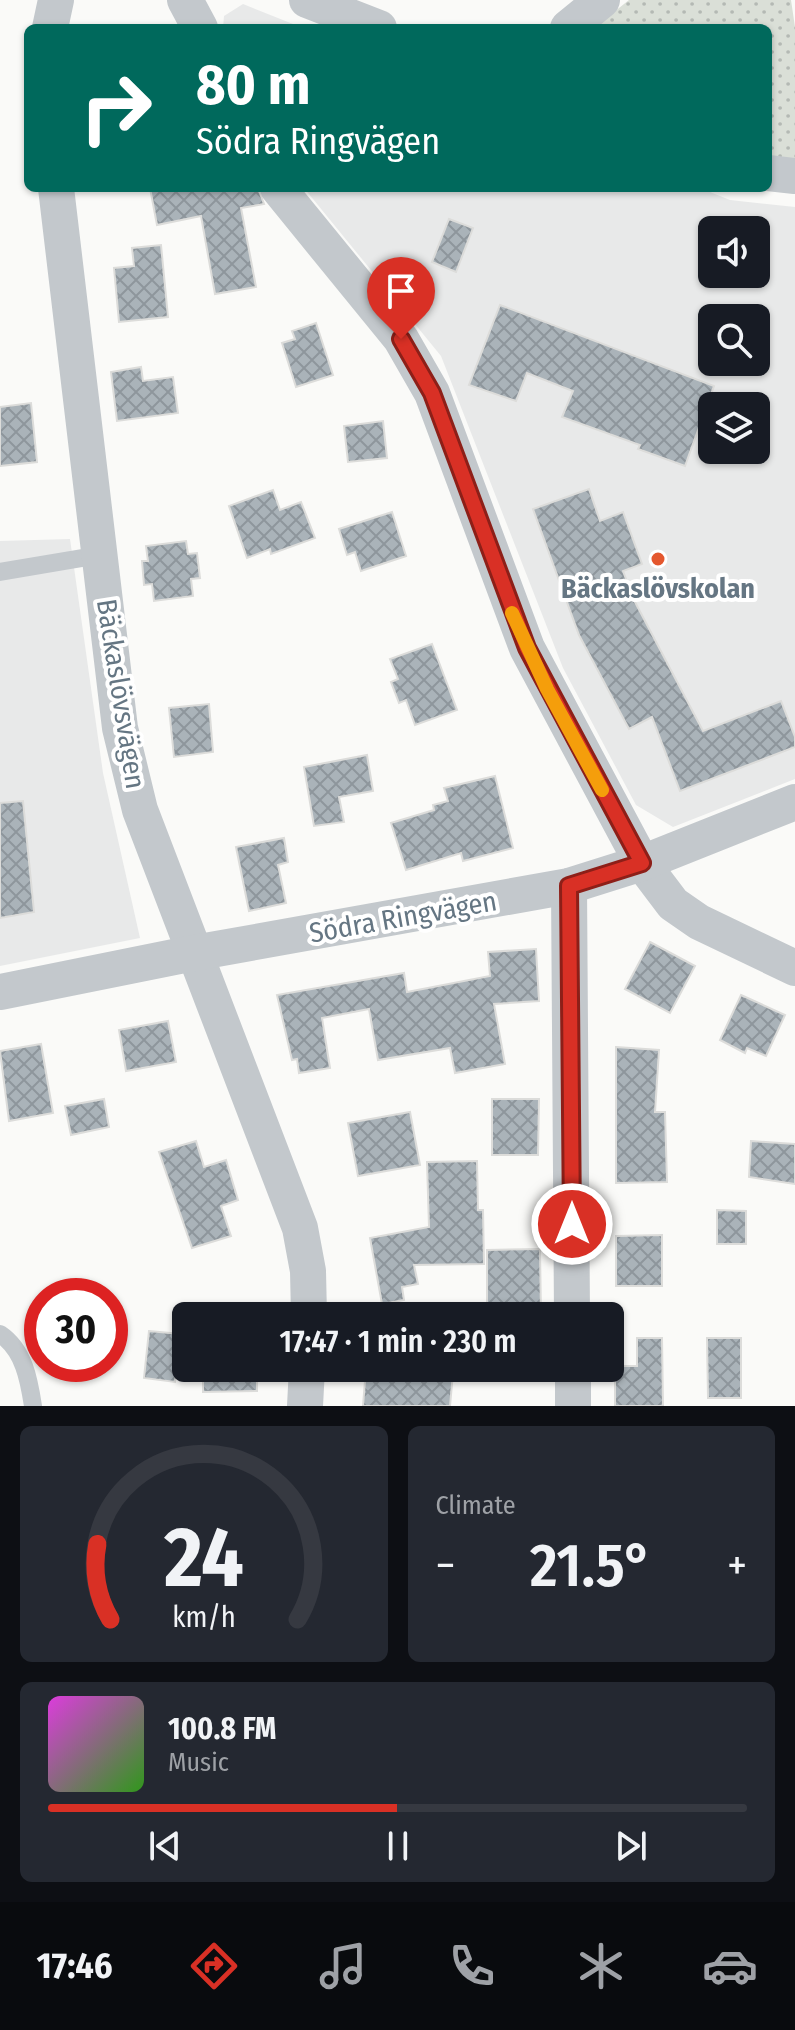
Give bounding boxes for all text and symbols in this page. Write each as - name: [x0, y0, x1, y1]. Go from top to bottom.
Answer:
- text: 80 m: [196, 52, 311, 119]
- icon: right: [64, 56, 168, 160]
- text: Södra Ringvägen: [196, 120, 440, 164]
- map controls: [698, 216, 770, 464]
- button: sound: [698, 216, 770, 288]
- pin: [367, 257, 435, 339]
- icon: arrive: [379, 269, 423, 313]
- button: search: [698, 304, 770, 376]
- button: layers: [698, 392, 770, 464]
- marker: Bäckaslövskolan: [649, 550, 667, 568]
- place label: Bäckaslövskolan: [561, 572, 755, 605]
- street label: Bäckaslövsvägen: [90, 597, 152, 791]
- street label: Södra Ringvägen: [307, 884, 499, 950]
- position arrow: [530, 1182, 614, 1266]
- speed limit sign: 30: [24, 1278, 128, 1382]
- text: 17:47 · 1 min · 230 m: [279, 1324, 517, 1360]
- text: Climate: [436, 1490, 516, 1521]
- text: 24: [163, 1508, 244, 1608]
- text: 21.5°: [530, 1530, 652, 1602]
- text: −: [436, 1539, 455, 1592]
- text: +: [727, 1539, 747, 1592]
- text: km/h: [172, 1600, 236, 1635]
- text: 100.8 FM: [168, 1711, 276, 1747]
- text: Music: [168, 1747, 229, 1778]
- icon: previous: [143, 1824, 187, 1868]
- icon: pause: [376, 1824, 420, 1868]
- icon: next: [609, 1824, 653, 1868]
- icon: directions: [186, 1938, 242, 1994]
- icon: music: [315, 1938, 371, 1994]
- icon: phone: [444, 1938, 500, 1994]
- icon: climate: [573, 1938, 629, 1994]
- icon: car: [702, 1938, 758, 1994]
- text: 17:46: [37, 1944, 113, 1988]

